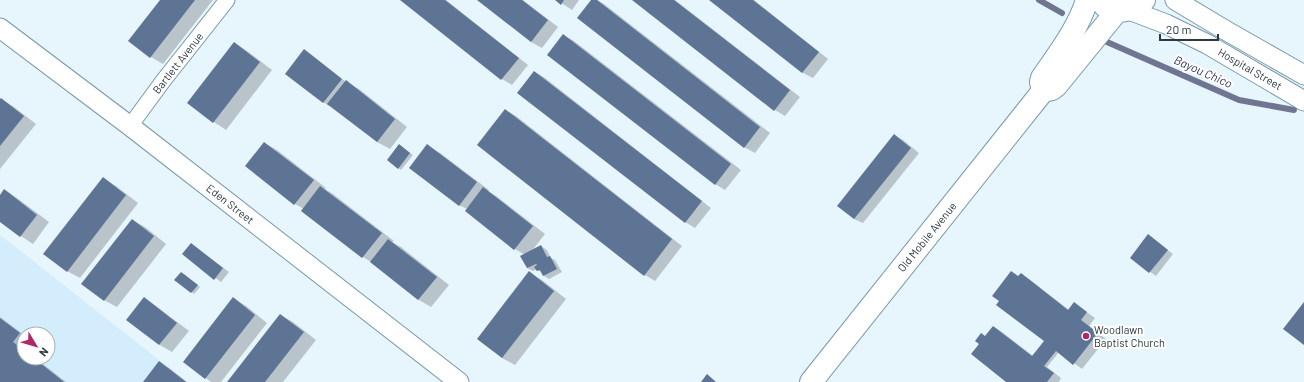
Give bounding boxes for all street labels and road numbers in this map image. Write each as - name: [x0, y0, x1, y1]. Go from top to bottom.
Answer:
- street label: Bartlett Avenue: [150, 29, 206, 96]
- street label: Hospital Street: [1216, 45, 1285, 92]
- street label: Eden Street: [204, 181, 257, 226]
- street label: Old Mobile Avenue: [895, 199, 959, 274]

